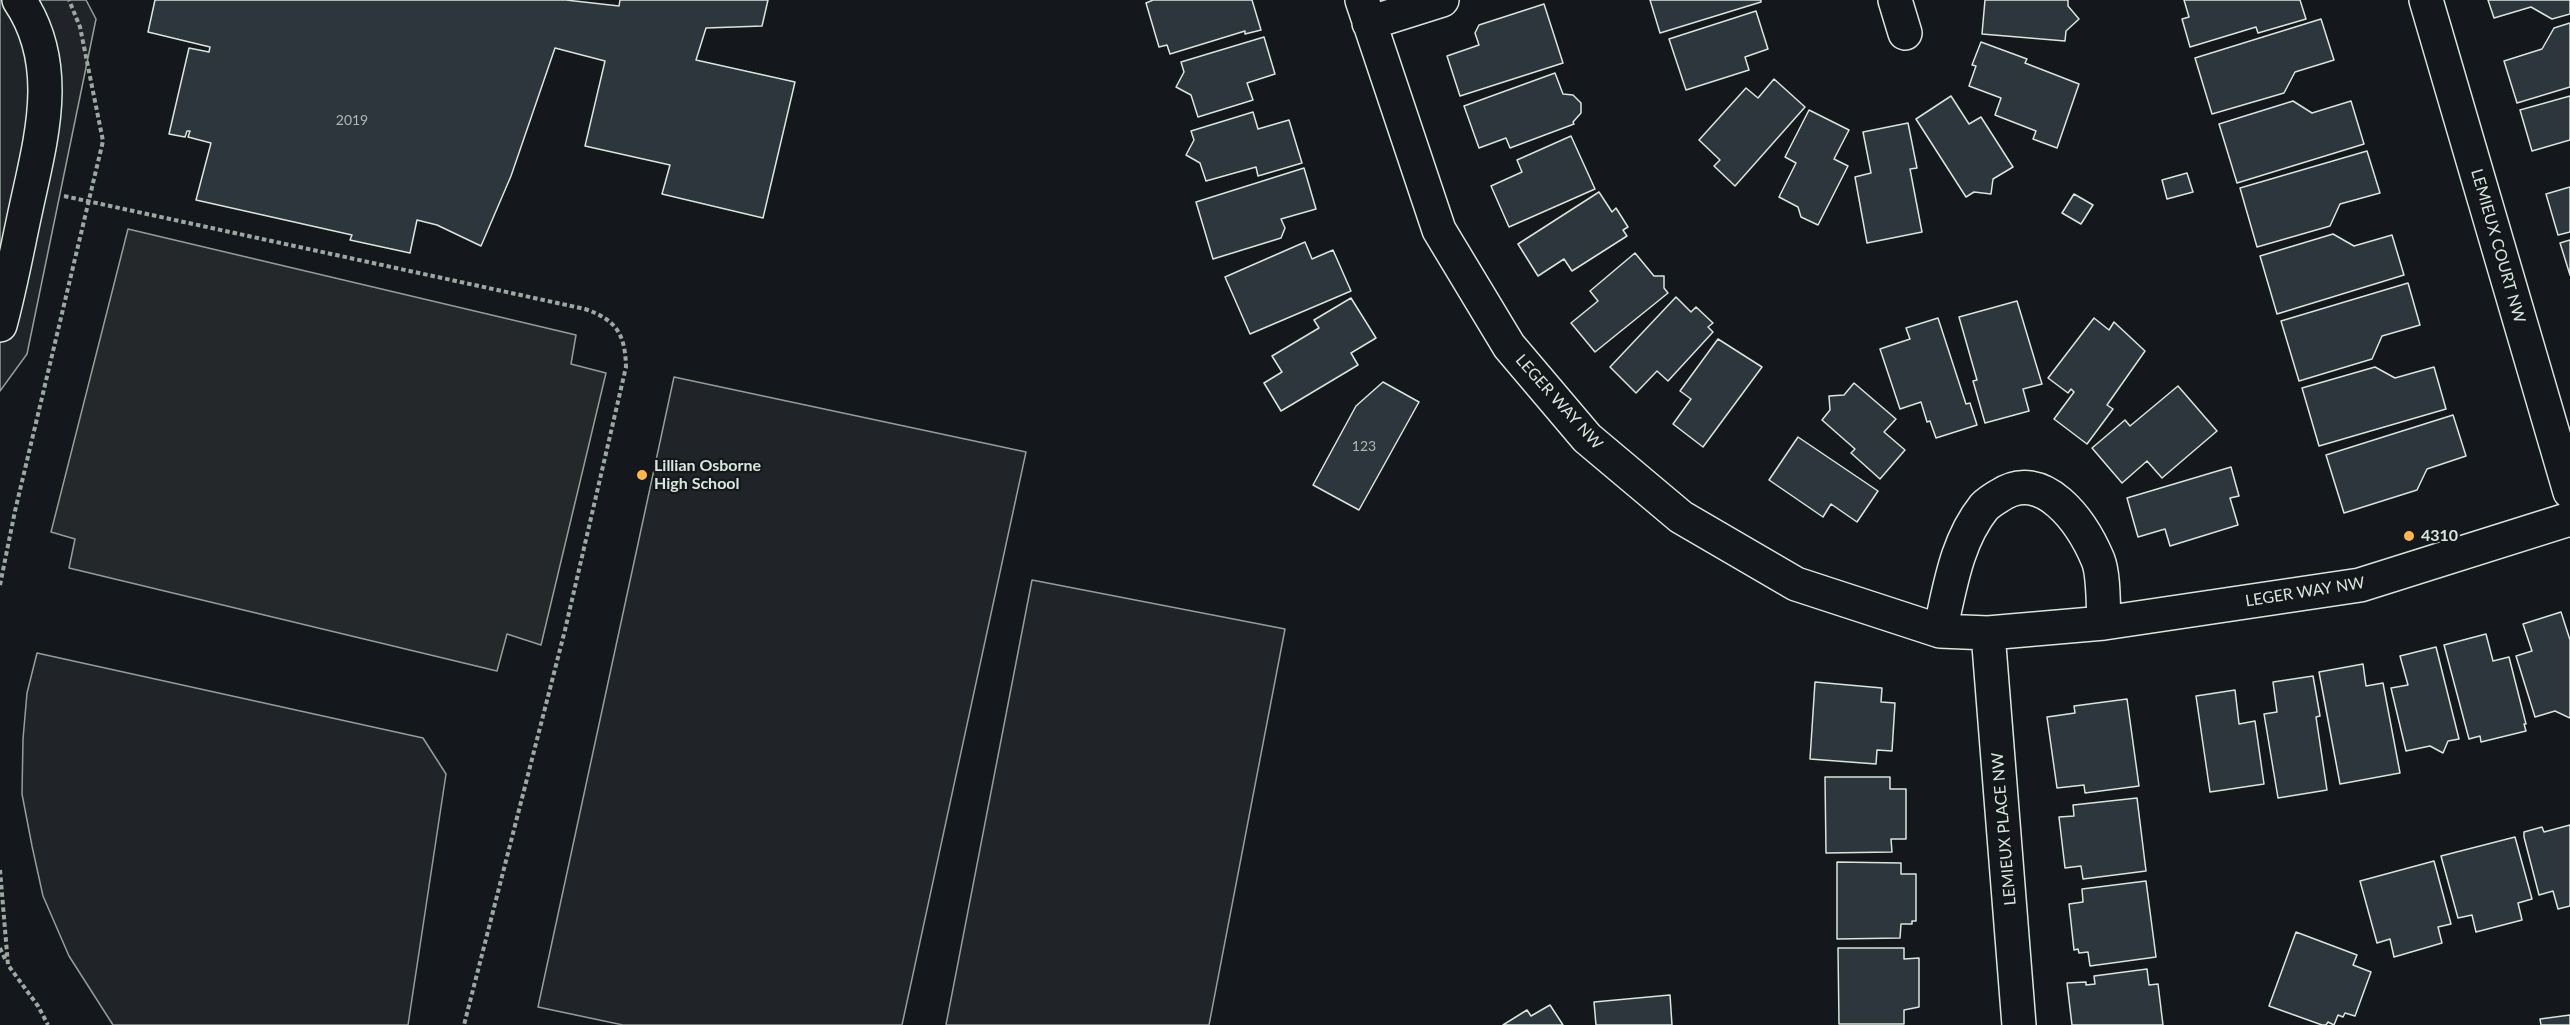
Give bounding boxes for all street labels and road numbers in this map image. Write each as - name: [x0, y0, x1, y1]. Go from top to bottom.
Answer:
- street label: LEMIEUX COURT NW: [2467, 167, 2529, 325]
- street label: LEGER WAY NW: [1511, 351, 1607, 453]
- street label: LEGER WAY NW: [2244, 573, 2366, 611]
- street label: LEMIEUX PLACE NW: [1988, 752, 2020, 906]

